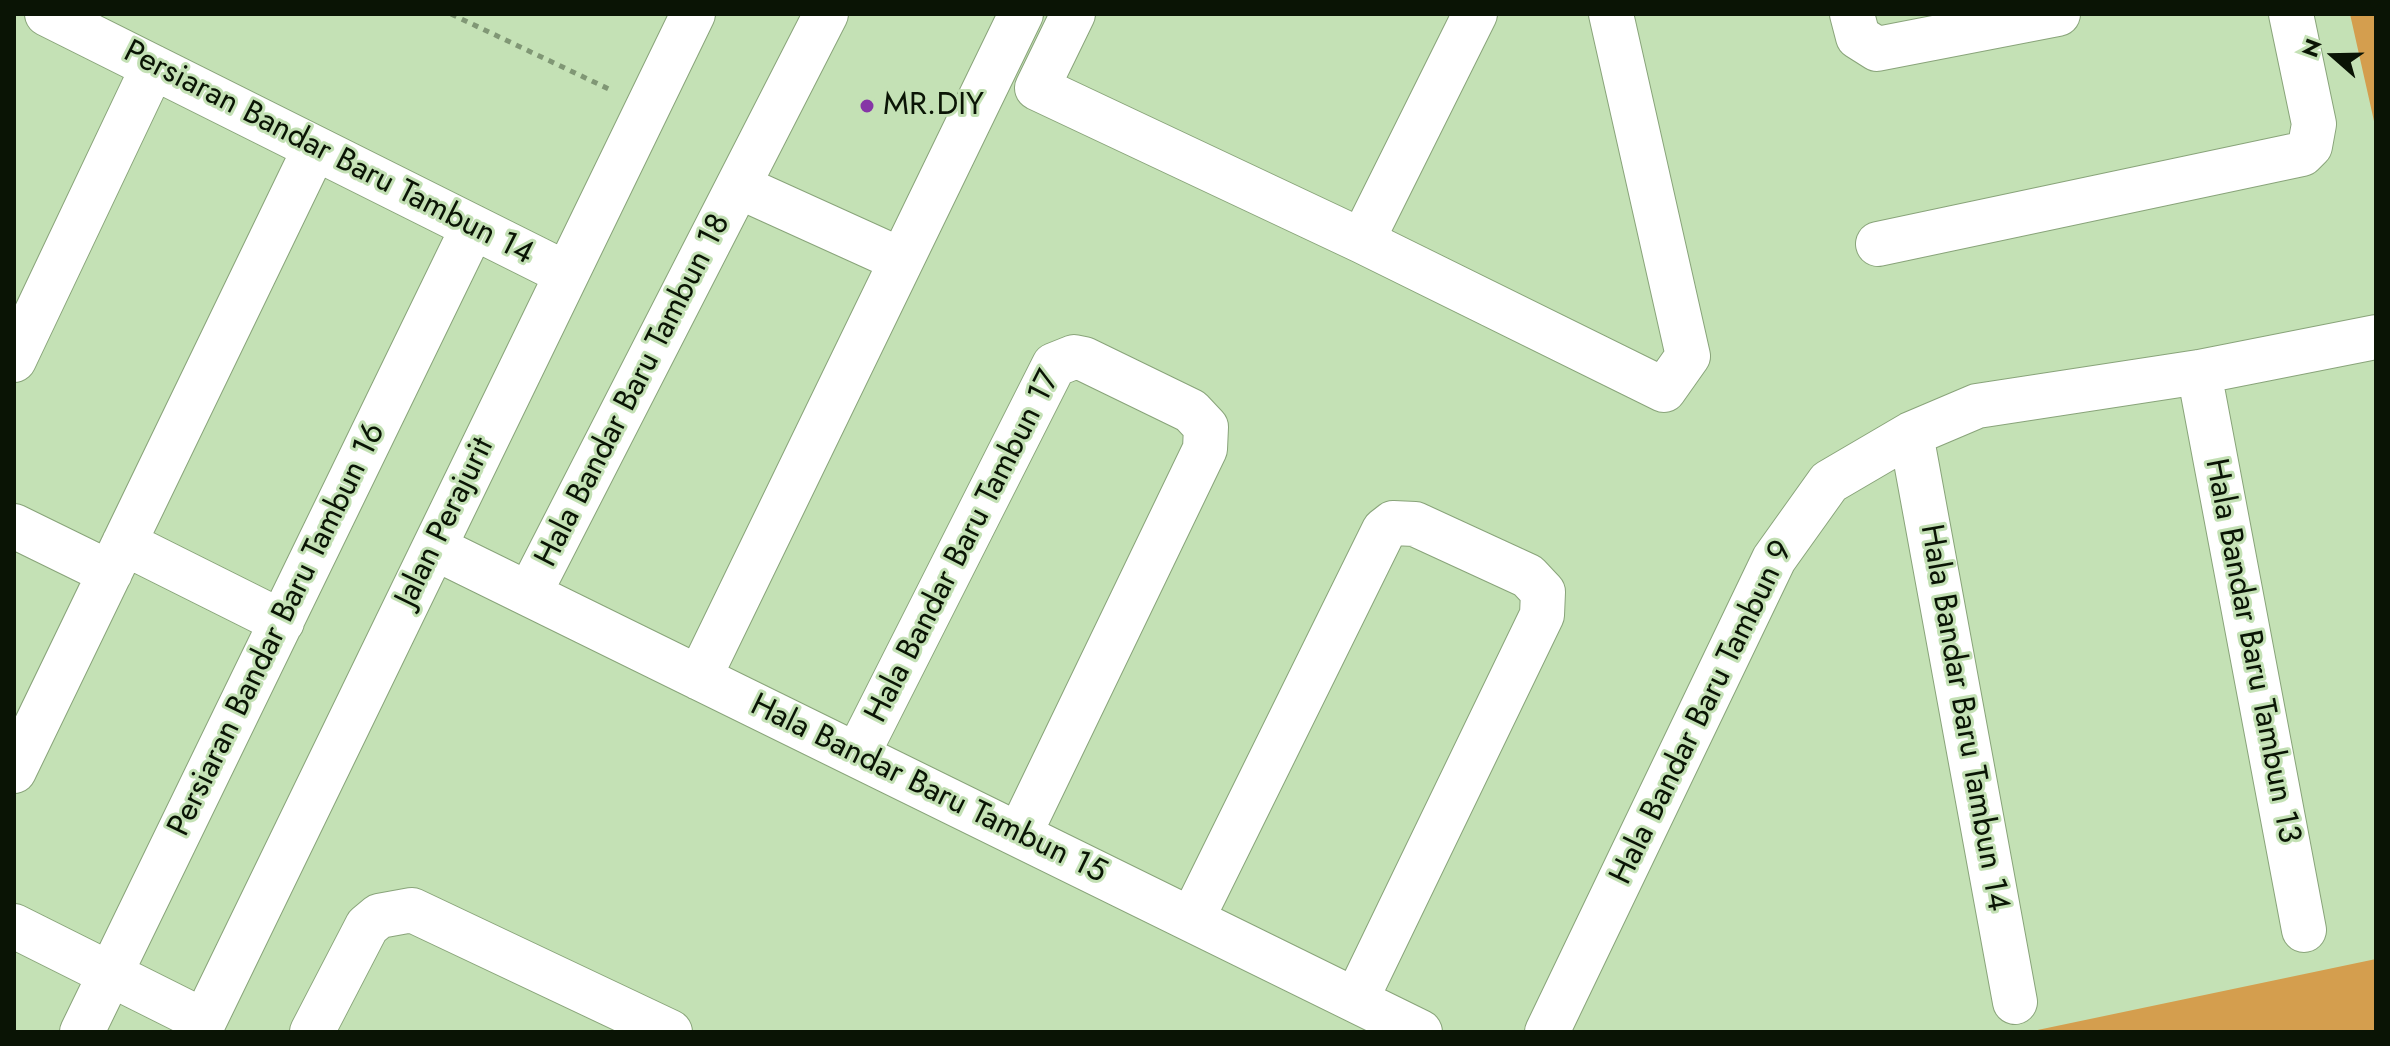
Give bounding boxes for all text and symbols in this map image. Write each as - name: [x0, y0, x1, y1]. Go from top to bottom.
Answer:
- north arrow: [2294, 16, 2374, 96]
- street label: Persiaran Bandar Baru Tambun 14: [117, 34, 539, 274]
- text: N: [2293, 34, 2329, 61]
- place label: MR.DIY: [883, 87, 984, 125]
- marker: MR.DIY: [858, 97, 876, 115]
- street label: Hala Bandar Baru Tambun 18: [528, 208, 740, 574]
- street label: Hala Bandar Baru Tambun 17: [858, 364, 1070, 730]
- street label: Persiaran Bandar Baru Tambun 16: [161, 417, 395, 843]
- street label: Jalan Perajurit: [389, 432, 503, 614]
- street label: Hala Bandar Baru Tambun 13: [2195, 456, 2307, 846]
- street label: Hala Bandar Baru Tambun 14: [1910, 522, 2016, 914]
- street label: Hala Bandar Baru Tambun 9: [1603, 535, 1803, 891]
- street label: Hala Bandar Baru Tambun 15: [744, 687, 1112, 893]

